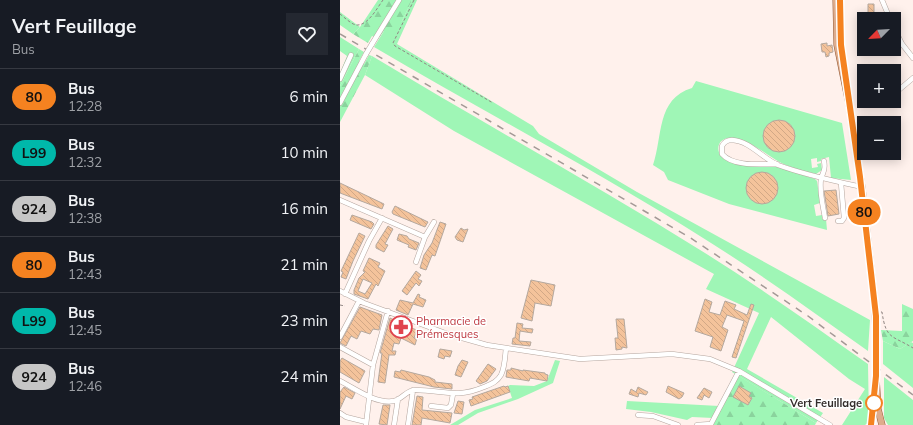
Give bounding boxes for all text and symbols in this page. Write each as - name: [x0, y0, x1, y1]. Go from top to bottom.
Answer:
- north arrow: [857, 12, 901, 56]
- map controls: [857, 12, 901, 160]
- button: heart: [286, 13, 328, 55]
- text: Vert Feuillage: [12, 14, 136, 38]
- text: Bus: [12, 41, 35, 57]
- button: +: [857, 64, 901, 108]
- text: Bus: [68, 79, 95, 98]
- text: 6 min: [290, 87, 328, 106]
- text: 80: [26, 88, 42, 106]
- text: 12:28: [68, 98, 102, 114]
- button: −: [857, 116, 901, 160]
- text: Bus: [68, 135, 95, 154]
- text: 10 min: [281, 143, 328, 162]
- text: L99: [22, 144, 46, 162]
- text: 12:32: [68, 154, 102, 170]
- text: Bus: [68, 191, 95, 210]
- text: 16 min: [281, 199, 328, 218]
- line badge: 80: [846, 199, 882, 225]
- text: 924: [21, 200, 47, 218]
- text: 80: [856, 203, 872, 221]
- text: 12:38: [68, 210, 102, 226]
- text: Bus: [68, 247, 95, 266]
- text: 21 min: [281, 255, 328, 274]
- text: 80: [26, 256, 42, 274]
- text: 12:43: [68, 266, 102, 282]
- text: Bus: [68, 303, 95, 322]
- text: 23 min: [281, 311, 328, 330]
- text: L99: [22, 312, 46, 330]
- pharmacy icon: Pharmacie de Prémesques: [388, 314, 414, 340]
- place label: Pharmacie de Prémesques: [416, 314, 486, 341]
- text: 12:45: [68, 322, 102, 338]
- text: Bus: [68, 359, 95, 378]
- text: 24 min: [281, 367, 328, 386]
- text: 924: [21, 368, 47, 386]
- text: 12:46: [68, 378, 102, 394]
- marker: Vert Feuillage: [865, 394, 883, 412]
- place label: Vert Feuillage: [789, 396, 862, 410]

